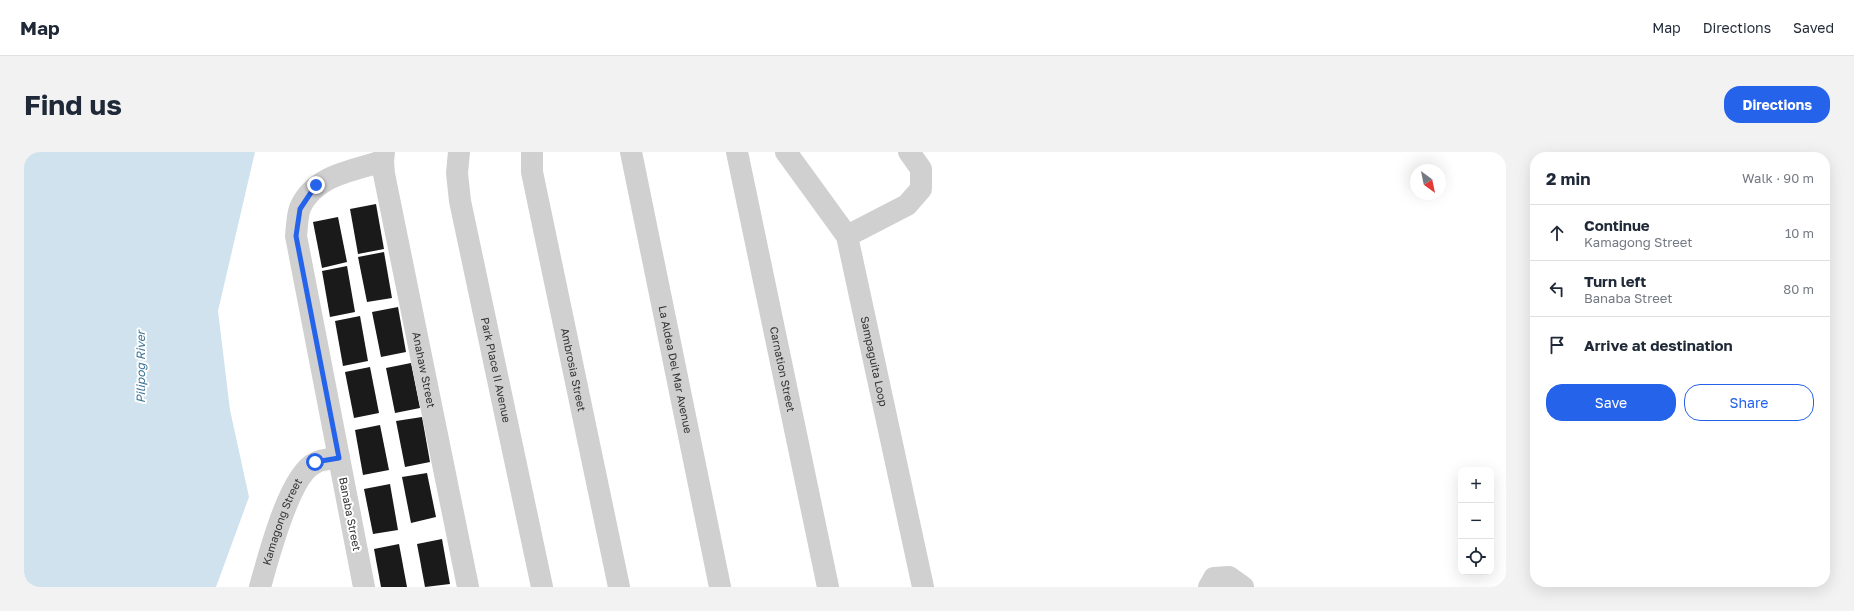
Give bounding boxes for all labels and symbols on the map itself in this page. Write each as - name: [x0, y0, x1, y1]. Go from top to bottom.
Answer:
- north arrow: [1410, 164, 1446, 200]
- route end: [307, 176, 325, 194]
- street label: La Aldea Del Mar Avenue: [657, 304, 695, 434]
- street label: Sampaguita Loop: [859, 315, 891, 408]
- street label: Park Place II Avenue: [479, 316, 514, 424]
- street label: Carnation Street: [768, 325, 798, 413]
- street label: Ambrosia Street: [559, 327, 589, 413]
- water label: Pilipog River: [133, 328, 148, 403]
- street label: Anahaw Street: [410, 331, 438, 409]
- route start: [306, 453, 324, 471]
- street label: Kamagong Street: [259, 476, 304, 567]
- street label: Banaba Street: [337, 476, 364, 552]

